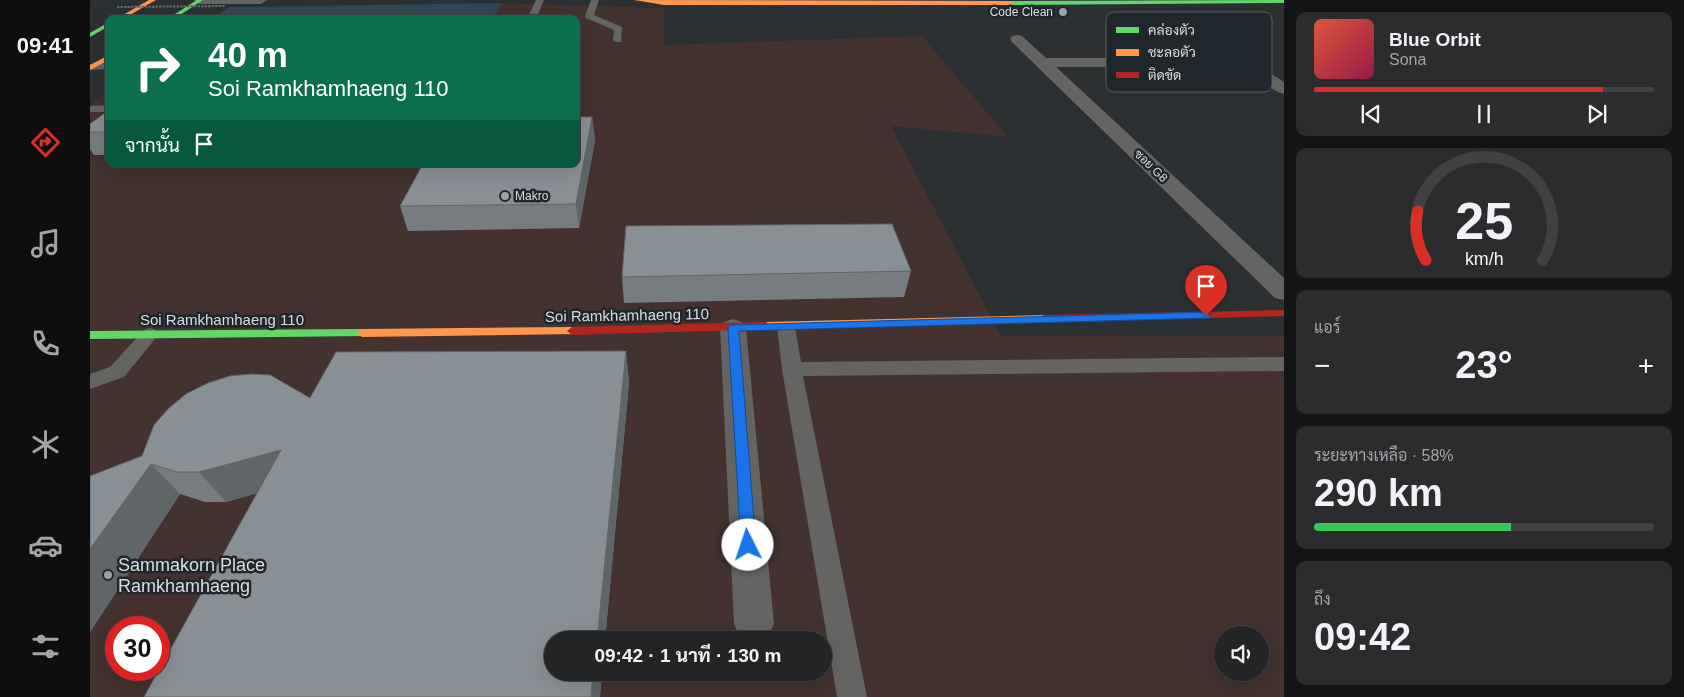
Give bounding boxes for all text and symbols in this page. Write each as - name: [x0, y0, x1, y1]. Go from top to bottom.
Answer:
- place label: Code Clean: [990, 5, 1053, 19]
- marker: Code Clean: [1057, 6, 1069, 18]
- legend: [1106, 12, 1272, 92]
- text: คล่องตัว: [1148, 22, 1195, 38]
- text: Blue Orbit: [1389, 29, 1481, 50]
- text: 09:41: [17, 33, 73, 58]
- icon: right: [125, 35, 190, 100]
- text: 40 m: [208, 35, 288, 74]
- text: ชะลอตัว: [1148, 44, 1196, 60]
- text: Sona: [1389, 51, 1426, 68]
- text: ติดขัด: [1148, 67, 1181, 83]
- text: Soi Ramkhamhaeng 110: [208, 76, 449, 101]
- icon: previous: [1357, 100, 1385, 128]
- icon: pause: [1470, 100, 1498, 128]
- icon: next: [1583, 100, 1611, 128]
- icon: directions: [28, 125, 63, 160]
- icon: arrive: [190, 130, 218, 158]
- text: จากนั้น: [125, 135, 180, 156]
- street label: ซอย G8: [1132, 147, 1171, 185]
- place label: Makro: [515, 189, 549, 203]
- marker: Makro: [499, 190, 511, 202]
- text: 25: [1455, 192, 1513, 250]
- icon: music: [28, 226, 63, 261]
- text: km/h: [1465, 249, 1503, 269]
- pin: [1185, 265, 1227, 316]
- icon: arrive: [1192, 272, 1220, 300]
- street label: Soi Ramkhamhaeng 110: [545, 305, 709, 325]
- street label: Soi Ramkhamhaeng 110: [140, 311, 304, 328]
- text: แอร์: [1314, 319, 1340, 336]
- icon: phone: [28, 326, 63, 361]
- text: 23°: [1455, 344, 1513, 386]
- text: −: [1314, 350, 1330, 381]
- text: +: [1638, 350, 1654, 381]
- icon: climate: [28, 427, 63, 462]
- text: ระยะทางเหลือ · 58%: [1314, 447, 1454, 464]
- text: 290 km: [1314, 472, 1443, 514]
- position arrow: [721, 518, 773, 570]
- icon: car: [28, 528, 63, 563]
- place label: Sammakorn Place Ramkhamhaeng: [118, 555, 265, 596]
- marker: Sammakorn Place Ramkhamhaeng: [102, 569, 114, 581]
- text: ถึง: [1314, 591, 1331, 608]
- speed limit sign: 30: [105, 616, 170, 681]
- text: 09:42: [1314, 616, 1411, 658]
- map controls: [1214, 626, 1269, 681]
- button: sound: [1214, 626, 1269, 681]
- icon: filters: [28, 629, 63, 664]
- text: 09:42 · 1 นาที · 130 m: [594, 645, 782, 666]

